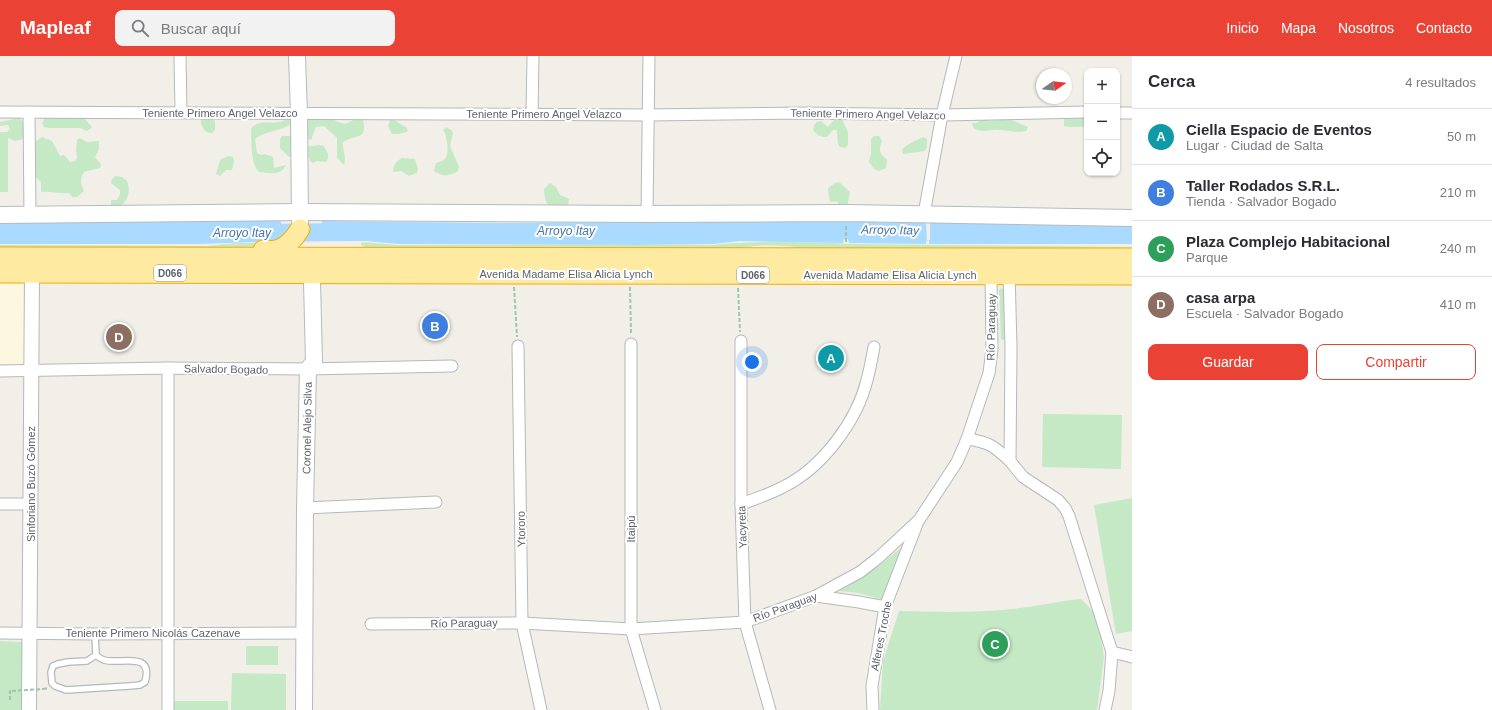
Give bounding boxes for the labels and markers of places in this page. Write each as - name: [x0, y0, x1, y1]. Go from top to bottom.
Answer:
- pin: B: [422, 311, 448, 341]
- pin: D: [106, 322, 132, 352]
- pin: A: [818, 343, 844, 373]
- pin: C: [982, 629, 1008, 659]

